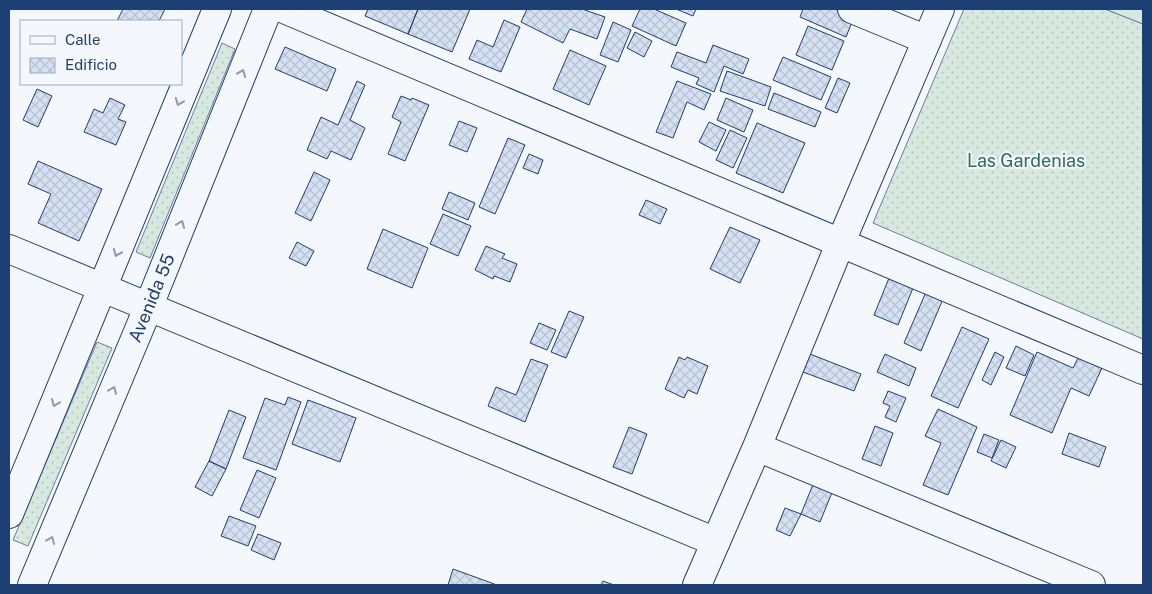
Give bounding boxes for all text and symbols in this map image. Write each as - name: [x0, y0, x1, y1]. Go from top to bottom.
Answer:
- legend: [20, 20, 182, 85]
- text: Calle: [65, 31, 101, 48]
- text: Edificio: [65, 56, 117, 73]
- one-way arrow: [236, 69, 246, 78]
- one-way arrow: [174, 97, 185, 106]
- park label: Las Gardenias: [967, 150, 1085, 171]
- one-way arrow: [175, 220, 186, 229]
- one-way arrow: [113, 248, 123, 257]
- street label: Avenida 55: [124, 250, 179, 345]
- one-way arrow: [107, 386, 118, 395]
- one-way arrow: [50, 398, 61, 407]
- one-way arrow: [44, 536, 55, 545]

